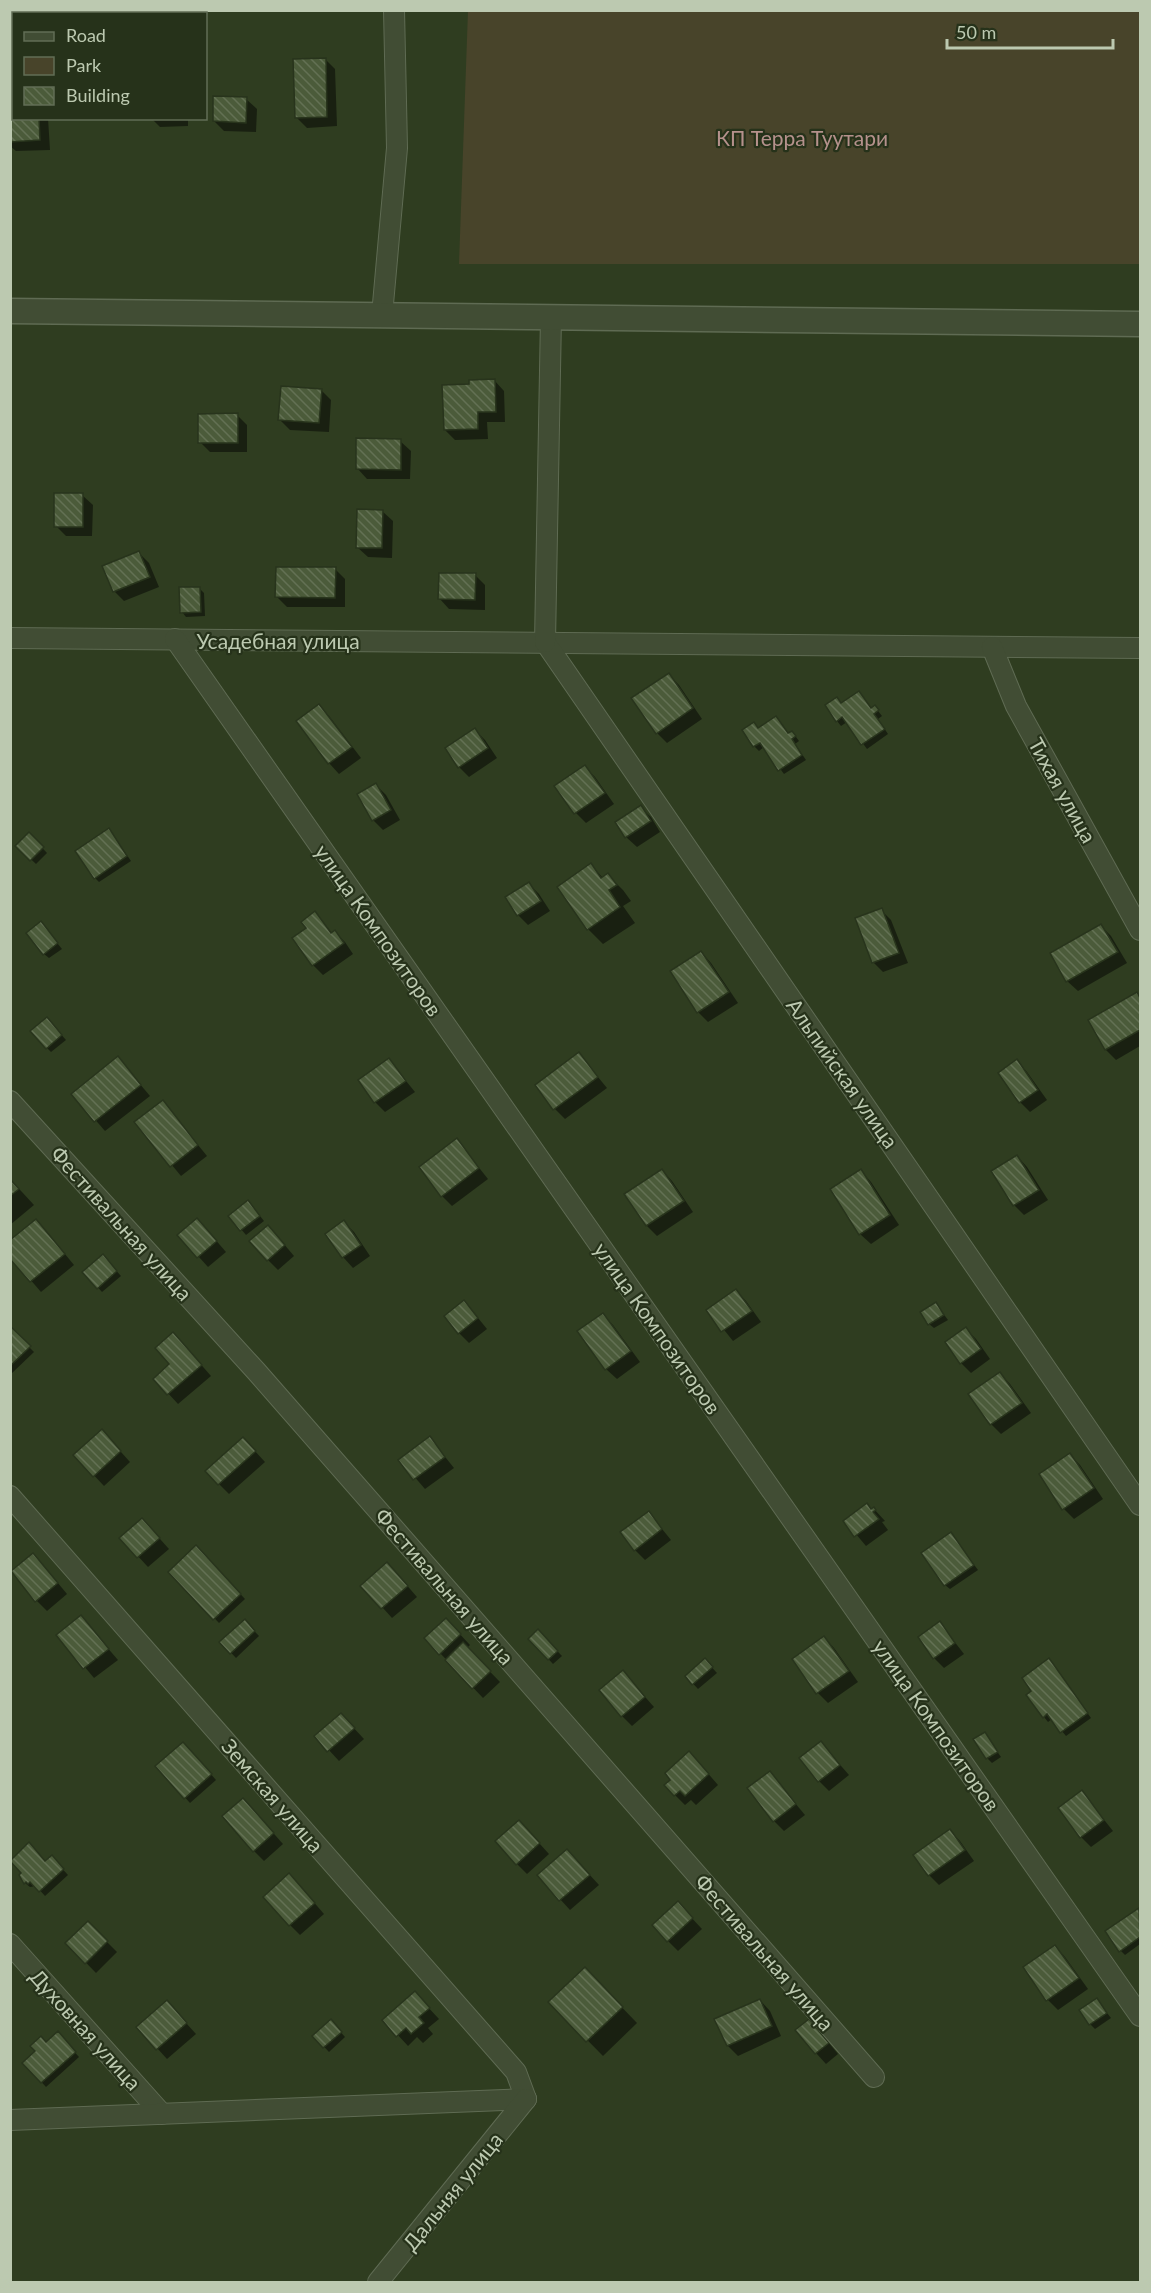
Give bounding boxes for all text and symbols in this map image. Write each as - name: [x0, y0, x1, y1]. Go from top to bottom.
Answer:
- legend: [12, 12, 207, 120]
- scale bar: [947, 12, 1114, 50]
- text: 50 m: [956, 21, 996, 43]
- text: Road: [66, 24, 106, 46]
- text: Park: [66, 54, 102, 76]
- text: Building: [66, 84, 130, 106]
- park label: КП Терра Туутари: [716, 125, 888, 150]
- street label: Усадебная улица: [196, 628, 360, 653]
- street label: Тихая улица: [1024, 733, 1102, 847]
- street label: улица Композиторов: [310, 839, 448, 1021]
- street label: Альпийская улица: [782, 993, 904, 1153]
- street label: Фестивальная улица: [46, 1141, 198, 1305]
- street label: улица Композиторов: [589, 1237, 727, 1419]
- street label: Фестивальная улица: [370, 1503, 520, 1669]
- street label: улица Композиторов: [868, 1634, 1006, 1816]
- street label: Земская улица: [217, 1733, 329, 1857]
- street label: Фестивальная улица: [690, 1869, 840, 2035]
- street label: Духовная улица: [25, 1963, 147, 2095]
- street label: Дальняя улица: [397, 2127, 507, 2255]

